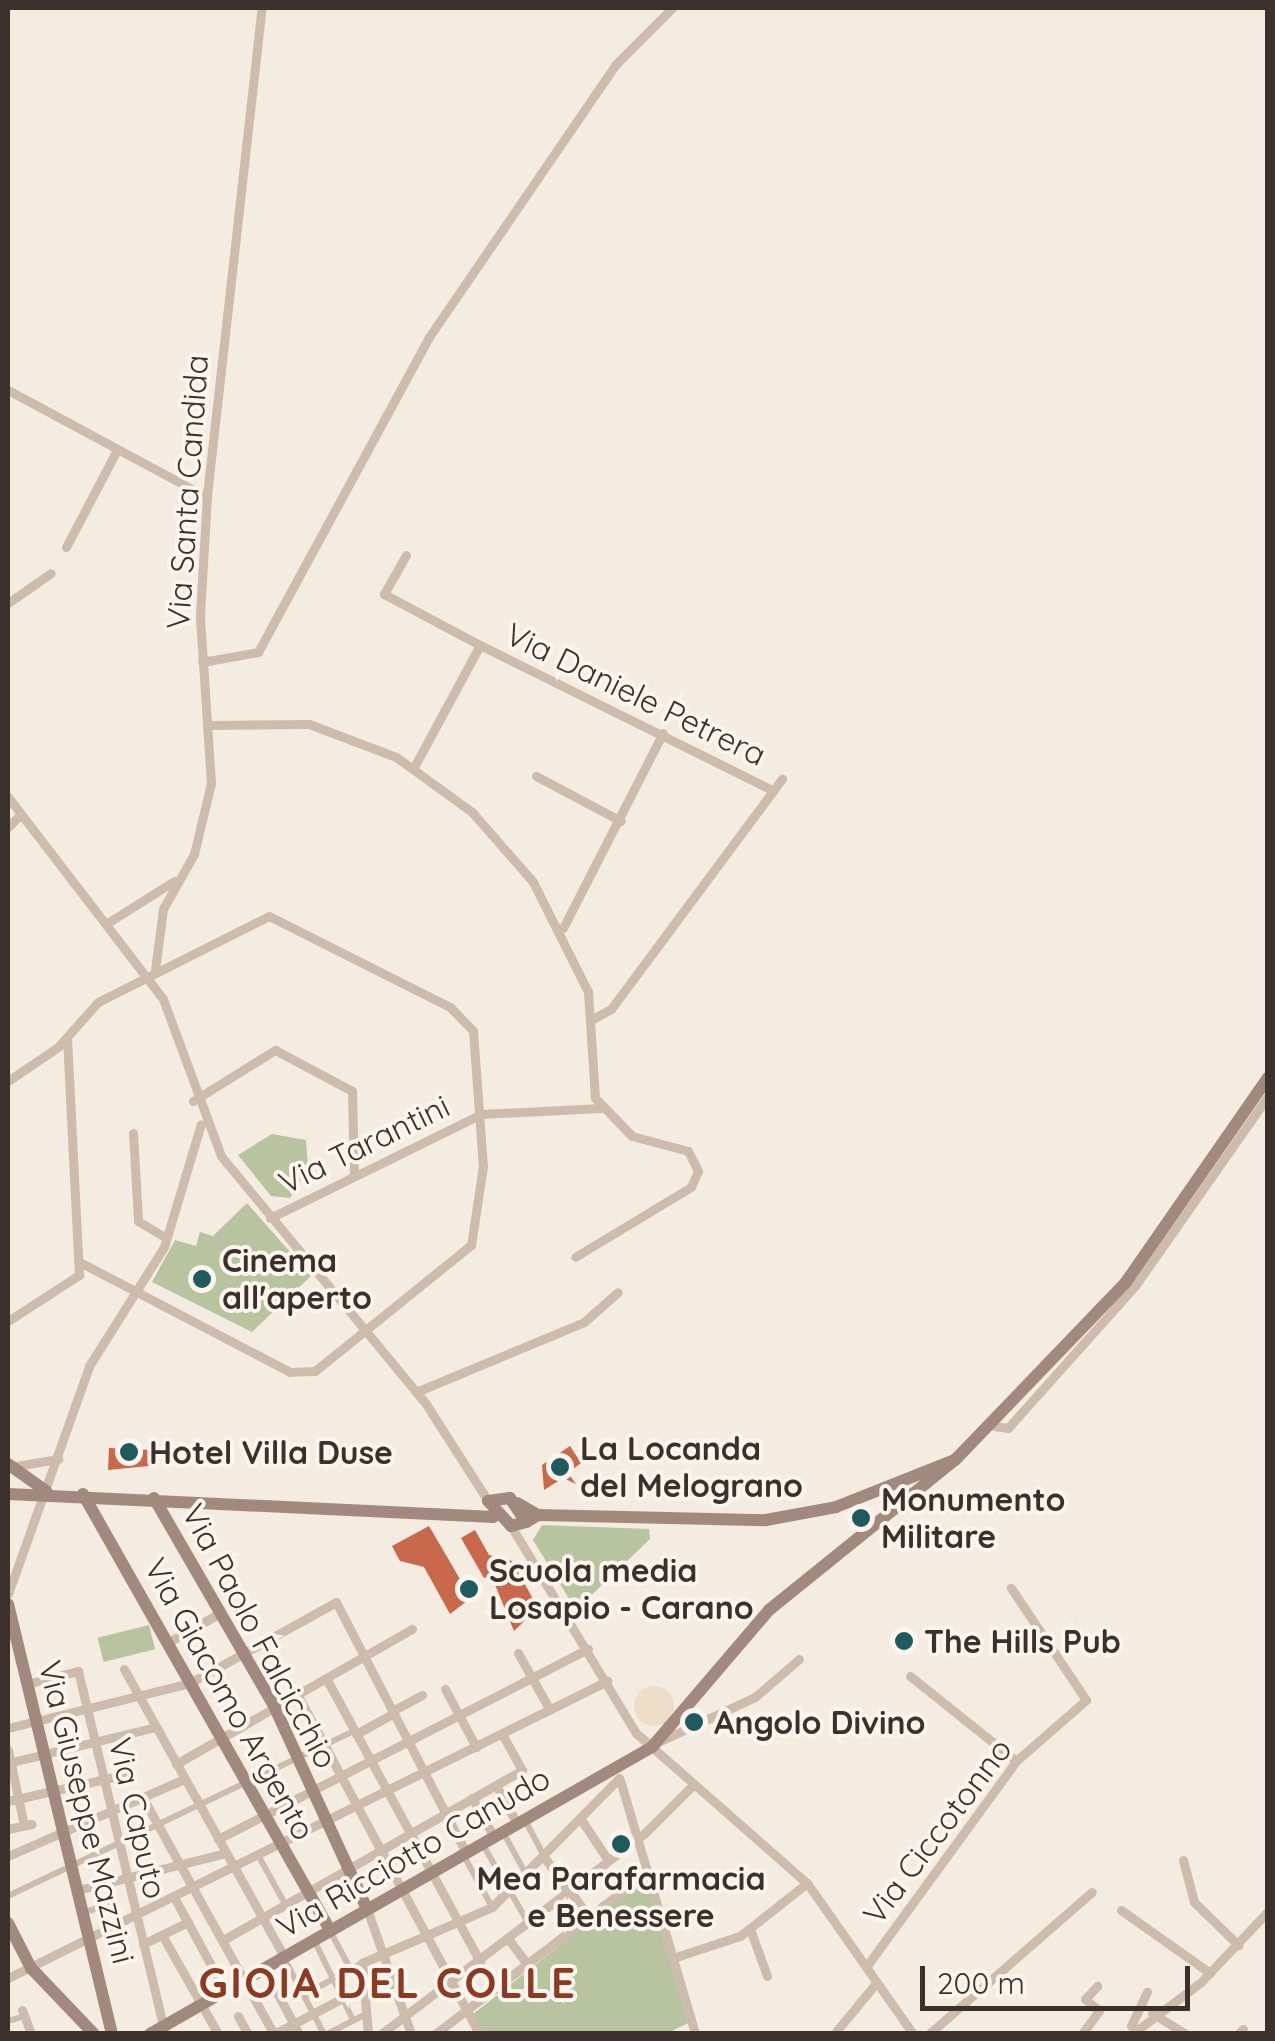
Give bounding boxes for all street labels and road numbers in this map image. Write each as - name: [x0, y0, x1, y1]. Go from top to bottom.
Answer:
- street label: Via Santa Candida: [158, 354, 216, 630]
- street label: Via Daniele Petrera: [500, 614, 772, 774]
- street label: Via Tarantini: [273, 1086, 455, 1202]
- street label: Via Paolo Falcicchio: [174, 1497, 346, 1775]
- street label: Via Giacomo Argento: [137, 1551, 323, 1847]
- street label: Via Giuseppe Mazzini: [31, 1657, 143, 1967]
- street label: Via Ciccotonno: [855, 1730, 1019, 1932]
- street label: Via Caputo: [101, 1734, 175, 1902]
- street label: Via Ricciotto Canudo: [270, 1758, 556, 1946]

